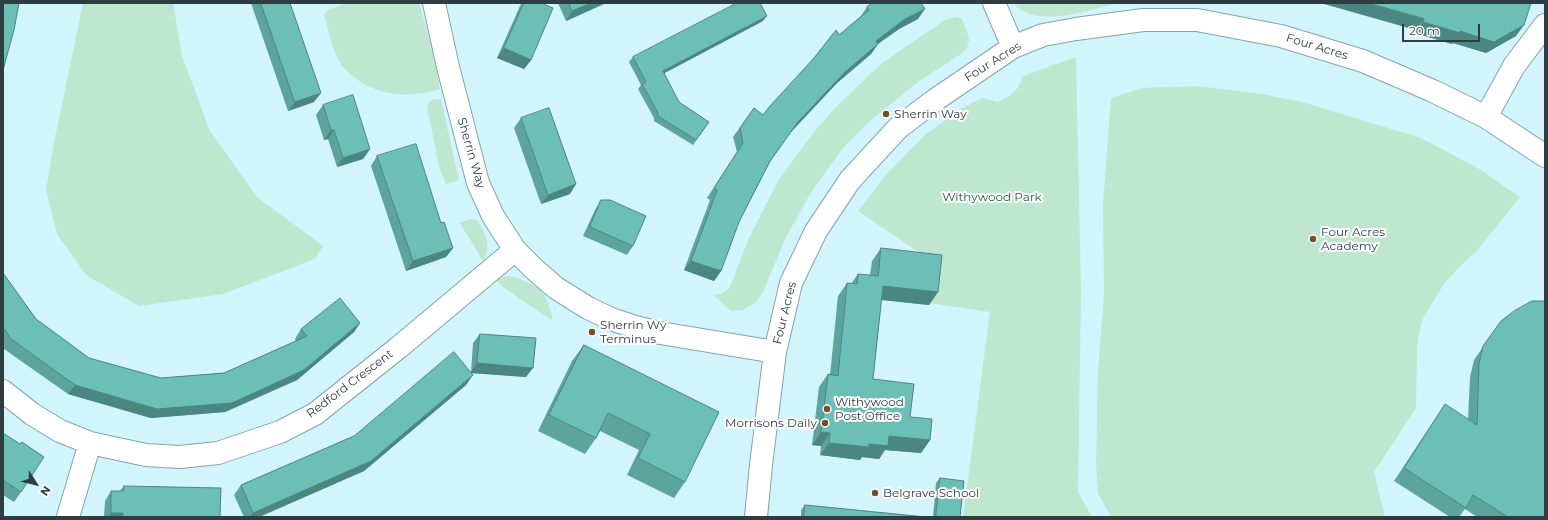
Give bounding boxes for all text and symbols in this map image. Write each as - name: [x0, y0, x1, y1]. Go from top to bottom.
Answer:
- scale bar: [1404, 16, 1482, 42]
- text: 20 m: [1409, 23, 1440, 38]
- street label: Four Acres: [1284, 31, 1350, 63]
- street label: Four Acres: [962, 39, 1024, 85]
- place label: Sherrin Way: [894, 107, 967, 121]
- marker: Sherrin Way: [881, 109, 891, 119]
- street label: Sherrin Way: [454, 116, 488, 190]
- park label: Withywood Park: [942, 190, 1042, 204]
- place label: Four Acres Academy: [1321, 225, 1385, 253]
- marker: Four Acres Academy: [1308, 234, 1318, 244]
- street label: Four Acres: [770, 280, 800, 346]
- place label: Sherrin Wy Terminus: [600, 318, 666, 346]
- marker: Sherrin Wy Terminus: [587, 327, 597, 337]
- street label: Redford Crescent: [304, 347, 396, 421]
- place label: Withywood Post Office: [835, 395, 904, 423]
- marker: Withywood Post Office: [822, 404, 832, 414]
- place label: Morrisons Daily: [725, 416, 817, 430]
- marker: Morrisons Daily: [820, 418, 830, 428]
- north arrow: [16, 464, 56, 504]
- text: N: [37, 483, 54, 499]
- place label: Belgrave School: [883, 486, 979, 500]
- marker: Belgrave School: [870, 488, 880, 498]

